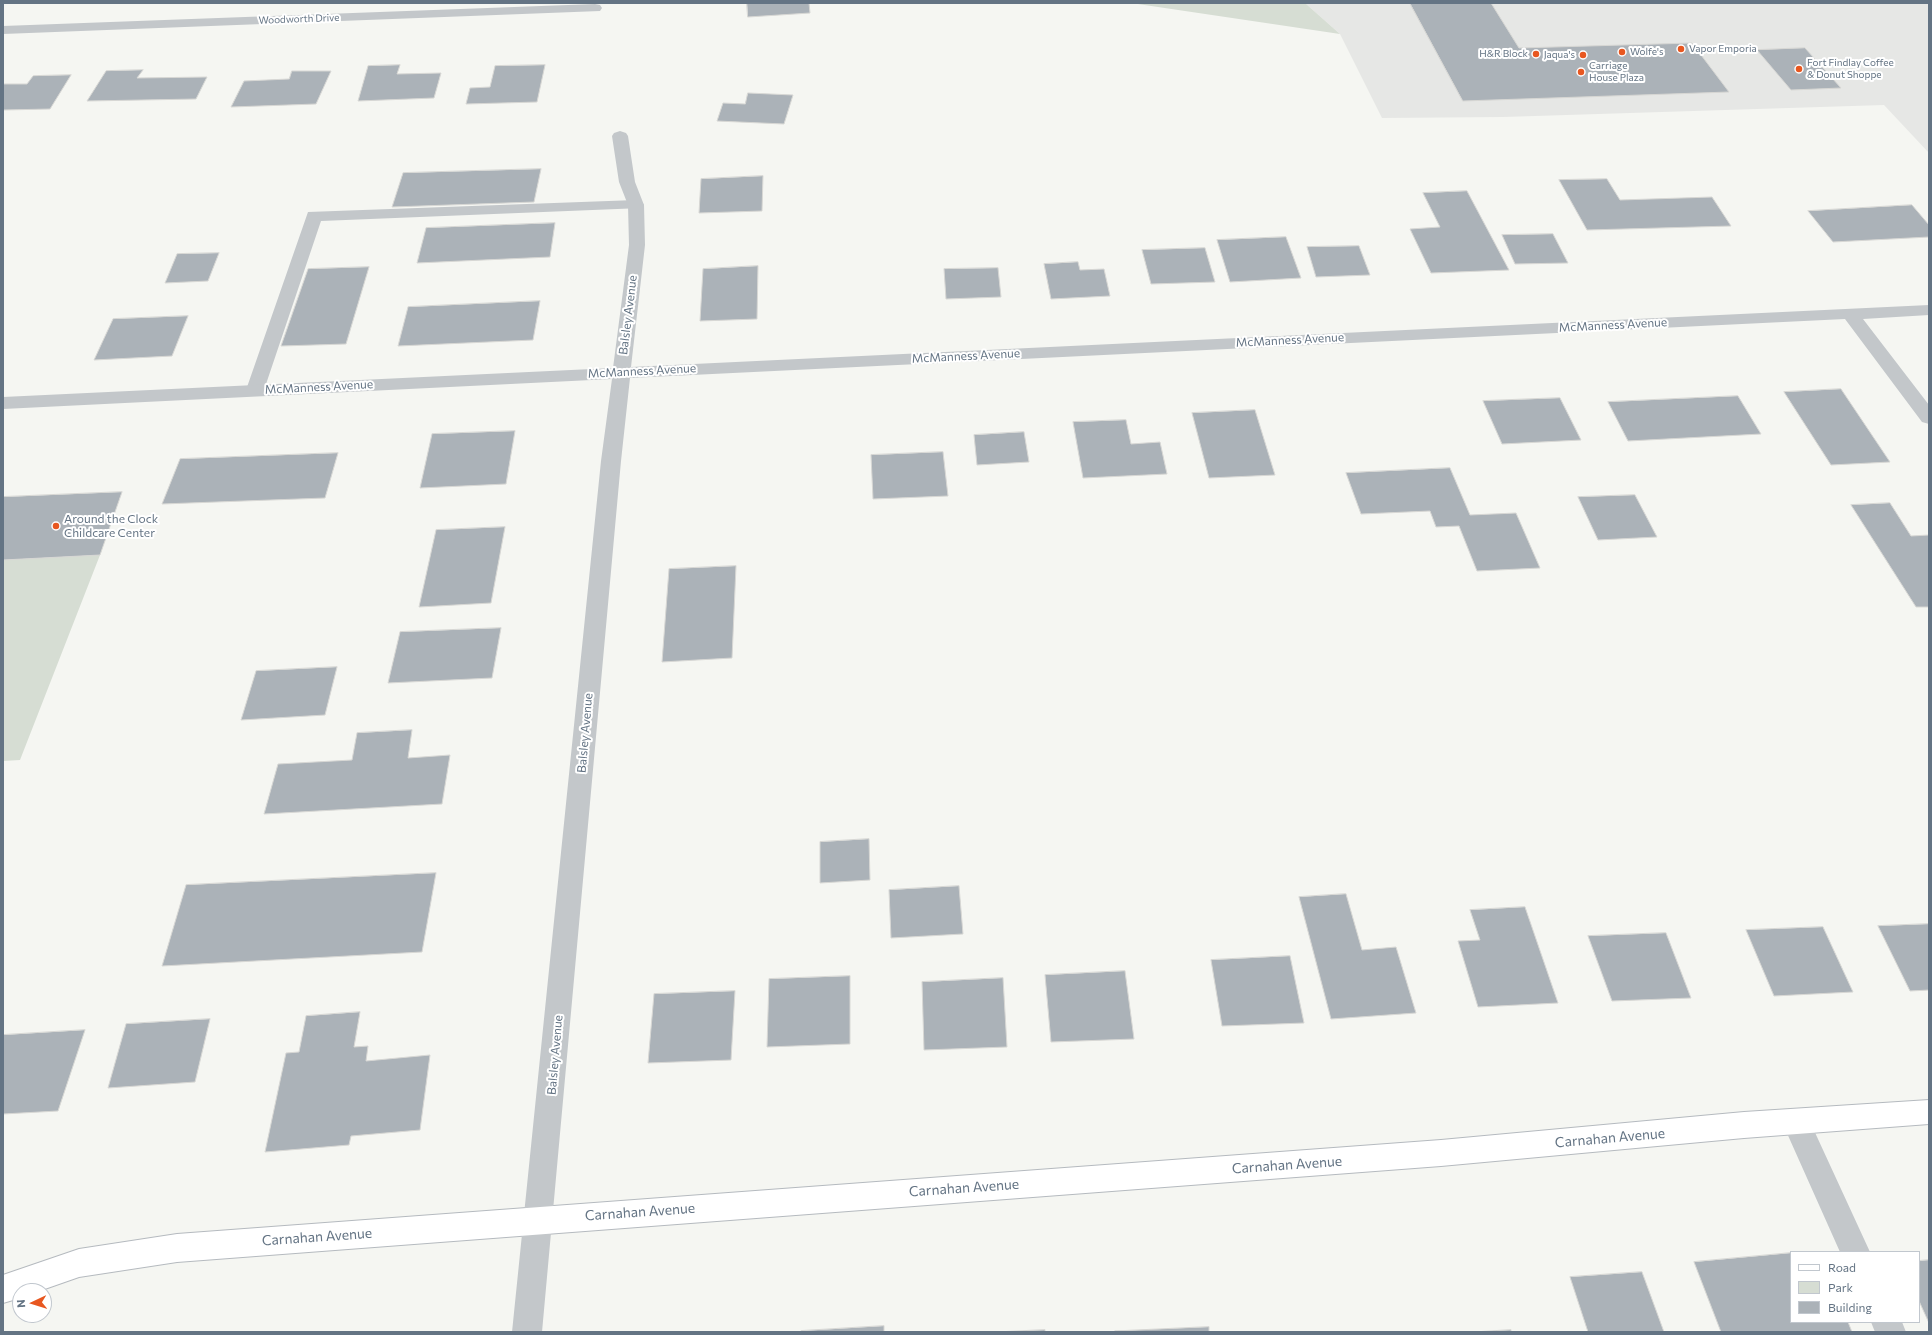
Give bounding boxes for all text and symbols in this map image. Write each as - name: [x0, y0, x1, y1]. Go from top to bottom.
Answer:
- street label: Woodworth Drive: [258, 12, 340, 26]
- place label: Vapor Emporia: [1689, 43, 1757, 55]
- marker: Vapor Emporia: [1676, 44, 1686, 54]
- place label: Wolfe's: [1630, 46, 1664, 58]
- marker: Wolfe's: [1617, 47, 1627, 57]
- place label: H&R Block: [1479, 48, 1528, 60]
- marker: H&R Block: [1531, 49, 1541, 59]
- place label: Jaqua's: [1544, 49, 1575, 61]
- marker: Jaqua's: [1578, 50, 1588, 60]
- place label: Fort Findlay Coffee & Donut Shoppe: [1807, 57, 1894, 80]
- place label: Carriage House Plaza: [1589, 60, 1644, 84]
- marker: Fort Findlay Coffee & Donut Shoppe: [1794, 64, 1804, 74]
- marker: Carriage House Plaza: [1576, 67, 1586, 77]
- street label: Balsley Avenue: [616, 274, 640, 356]
- street label: McManness Avenue: [1559, 315, 1667, 335]
- street label: McManness Avenue: [1236, 330, 1344, 350]
- street label: McManness Avenue: [912, 346, 1020, 366]
- street label: McManness Avenue: [588, 361, 696, 381]
- street label: McManness Avenue: [265, 377, 373, 397]
- place label: Around the Clock Childcare Center: [64, 512, 158, 540]
- marker: Around the Clock Childcare Center: [51, 521, 61, 531]
- street label: Balsley Avenue: [574, 692, 596, 774]
- street label: Balsley Avenue: [544, 1014, 566, 1096]
- street label: Carnahan Avenue: [1554, 1125, 1666, 1151]
- street label: Carnahan Avenue: [1231, 1153, 1343, 1177]
- street label: Carnahan Avenue: [908, 1176, 1020, 1200]
- street label: Carnahan Avenue: [584, 1200, 696, 1224]
- street label: Carnahan Avenue: [261, 1225, 373, 1249]
- legend: [1790, 1251, 1920, 1323]
- text: Road: [1828, 1260, 1856, 1274]
- text: Park: [1828, 1280, 1853, 1294]
- north arrow: [12, 1283, 52, 1323]
- text: N: [14, 1299, 27, 1308]
- text: Building: [1828, 1300, 1872, 1314]

